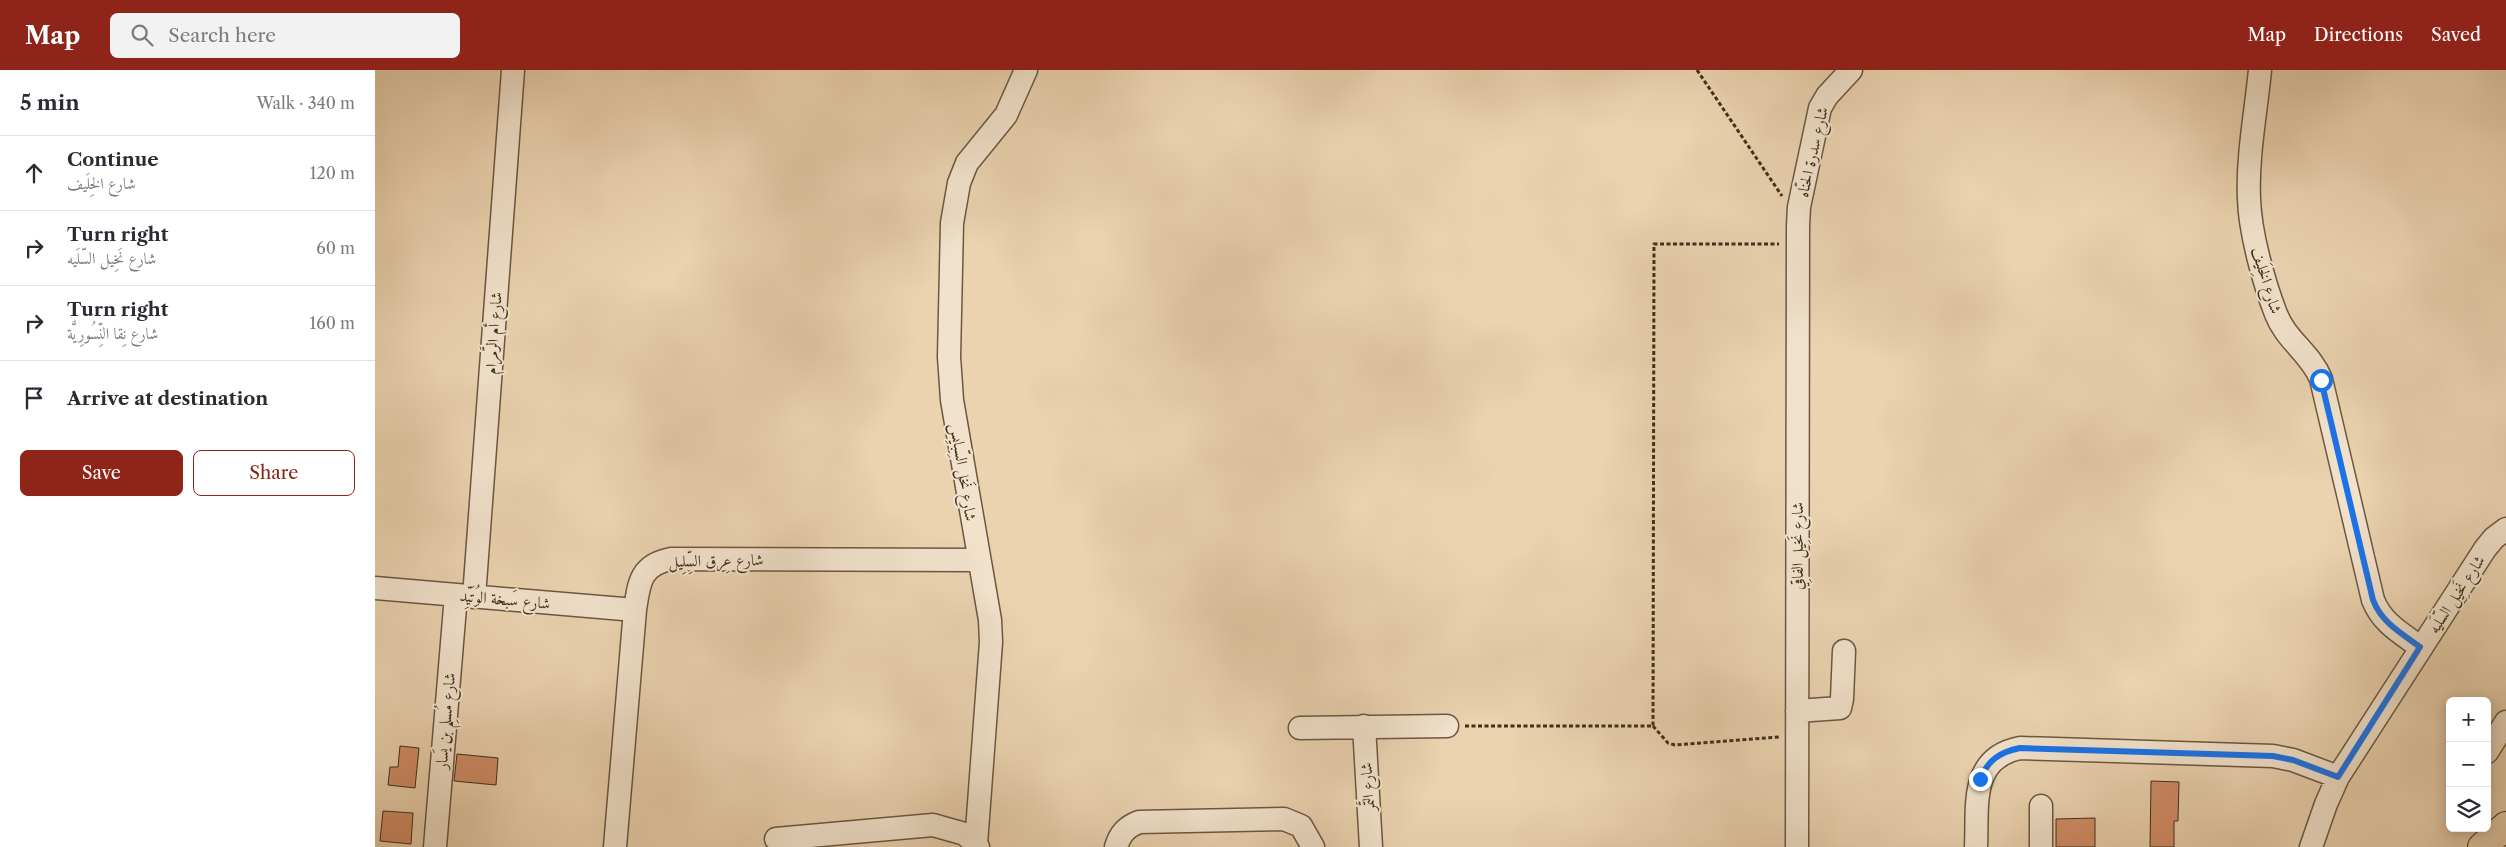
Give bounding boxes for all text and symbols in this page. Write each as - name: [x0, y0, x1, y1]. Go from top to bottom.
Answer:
- search box: [110, 13, 460, 58]
- text: Map: [25, 21, 80, 50]
- icon: search: [128, 21, 156, 49]
- text: Search here: [168, 24, 276, 47]
- text: Map: [2247, 24, 2286, 46]
- text: Directions: [2314, 24, 2403, 46]
- text: Saved: [2431, 24, 2481, 46]
- text: 5 min: [20, 90, 80, 115]
- text: Walk · 340 m: [256, 93, 355, 113]
- street label: شارع سدرة الحنّاه: [1791, 105, 1836, 200]
- text: Continue: [67, 148, 159, 171]
- icon: ahead: [20, 159, 48, 187]
- text: 120 m: [310, 163, 355, 183]
- text: شارع الخِلَيف: [67, 173, 136, 193]
- text: Turn right: [67, 223, 168, 246]
- icon: right: [20, 234, 48, 262]
- text: 60 m: [316, 238, 355, 258]
- street label: شارع الخِلَيف: [2244, 244, 2288, 317]
- text: شارع نَخِيل السّلَيه: [67, 248, 156, 268]
- street label: شارع أم الرَّمرام: [477, 291, 511, 375]
- text: Turn right: [67, 298, 168, 321]
- icon: right: [20, 309, 48, 337]
- text: 160 m: [310, 313, 355, 333]
- text: شارع نِقا النِّسُورِيَّة: [67, 323, 158, 343]
- route start: [2310, 369, 2333, 392]
- icon: arrive: [20, 384, 48, 412]
- text: Arrive at destination: [67, 387, 268, 410]
- street label: شارع نَخل السِّبايِس: [942, 422, 983, 523]
- button: Save: [20, 450, 183, 496]
- button: Share: [193, 450, 355, 496]
- street label: شارع نَخِيل الفاقِي: [1786, 502, 1812, 590]
- street label: شارع عِرق السِّلِيل: [668, 548, 764, 575]
- street label: شارع نَخِيل السّلَيه: [2422, 551, 2492, 639]
- street label: شارع سَبخة الوُتَيِّد: [458, 582, 551, 617]
- street label: شارع مُسلِم بن يَسار: [428, 672, 466, 773]
- map controls: [2446, 697, 2491, 832]
- button: +: [2446, 697, 2491, 742]
- button: −: [2446, 742, 2491, 787]
- street label: شارع التَّمر: [1353, 762, 1383, 814]
- route end: [1969, 768, 1992, 791]
- button: layers: [2446, 787, 2491, 832]

